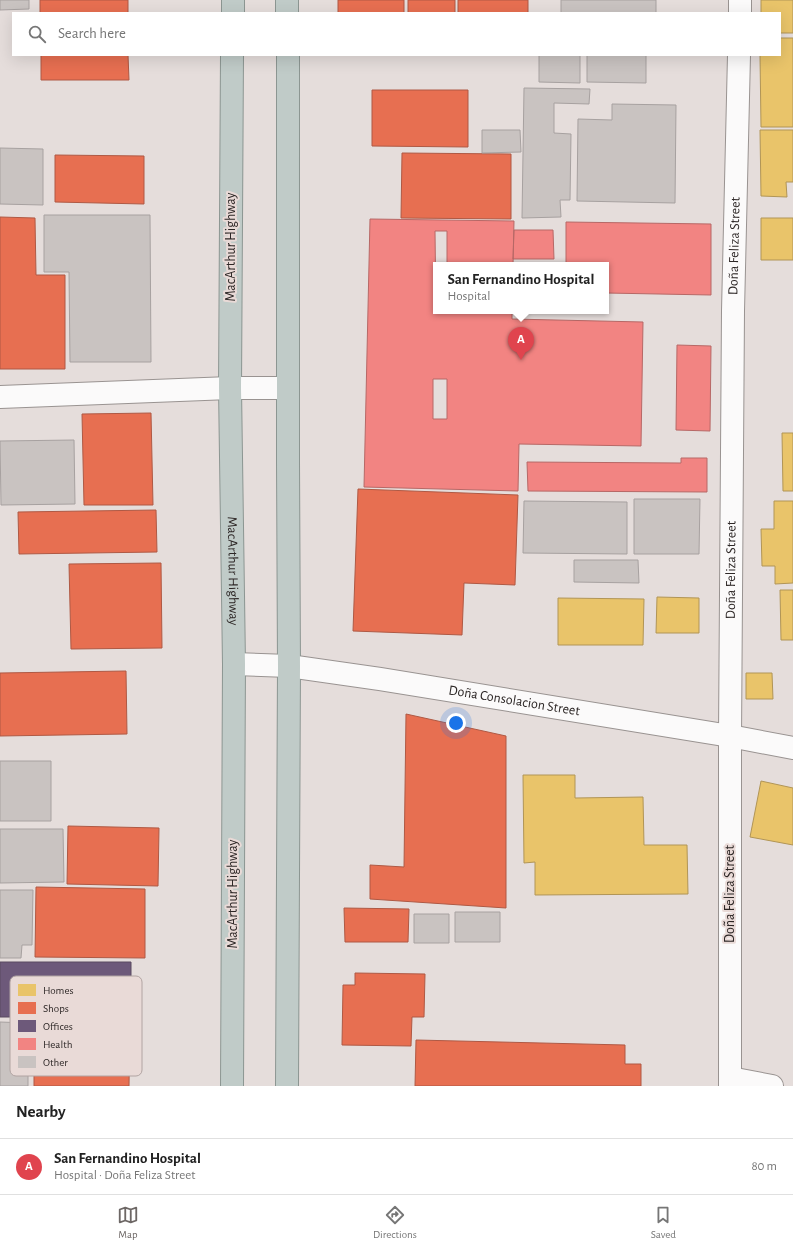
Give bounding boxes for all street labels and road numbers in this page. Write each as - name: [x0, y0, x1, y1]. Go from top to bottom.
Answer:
- street label: MacArthur Highway: [224, 192, 238, 302]
- street label: Doña Feliza Street: [726, 196, 743, 295]
- street label: MacArthur Highway: [225, 516, 240, 626]
- street label: Doña Feliza Street: [724, 520, 739, 619]
- street label: Doña Consolacion Street: [448, 683, 581, 719]
- street label: MacArthur Highway: [226, 839, 240, 949]
- street label: Doña Feliza Street: [723, 844, 737, 943]

